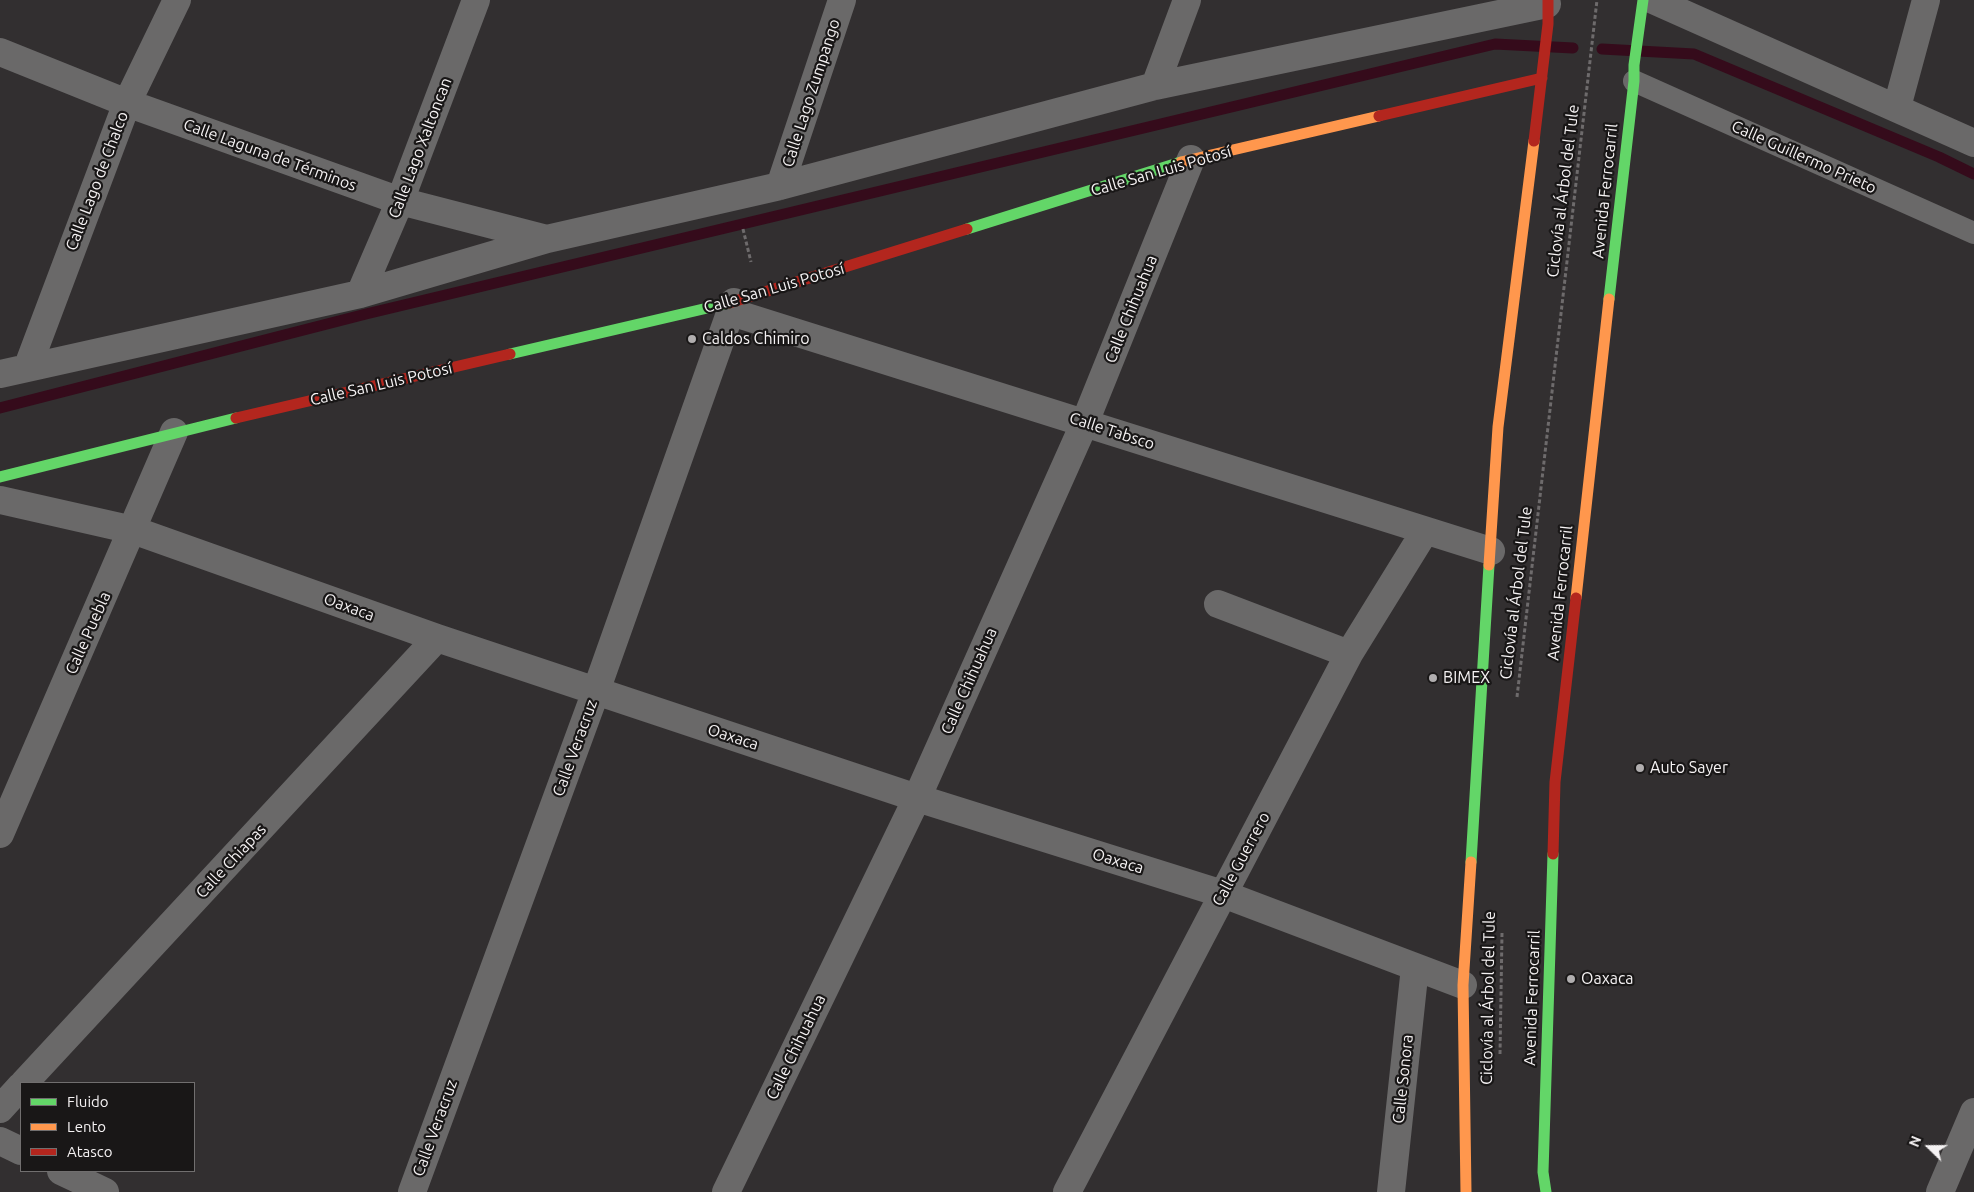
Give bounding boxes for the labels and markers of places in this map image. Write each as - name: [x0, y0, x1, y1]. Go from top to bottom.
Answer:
- place label: Caldos Chimiro: [702, 329, 810, 349]
- marker: Caldos Chimiro: [686, 333, 698, 345]
- place label: BIMEX: [1443, 668, 1490, 688]
- marker: BIMEX: [1427, 672, 1439, 684]
- place label: Auto Sayer: [1650, 758, 1728, 778]
- marker: Auto Sayer: [1634, 762, 1646, 774]
- place label: Oaxaca: [1581, 969, 1634, 989]
- marker: Oaxaca: [1565, 973, 1577, 985]

